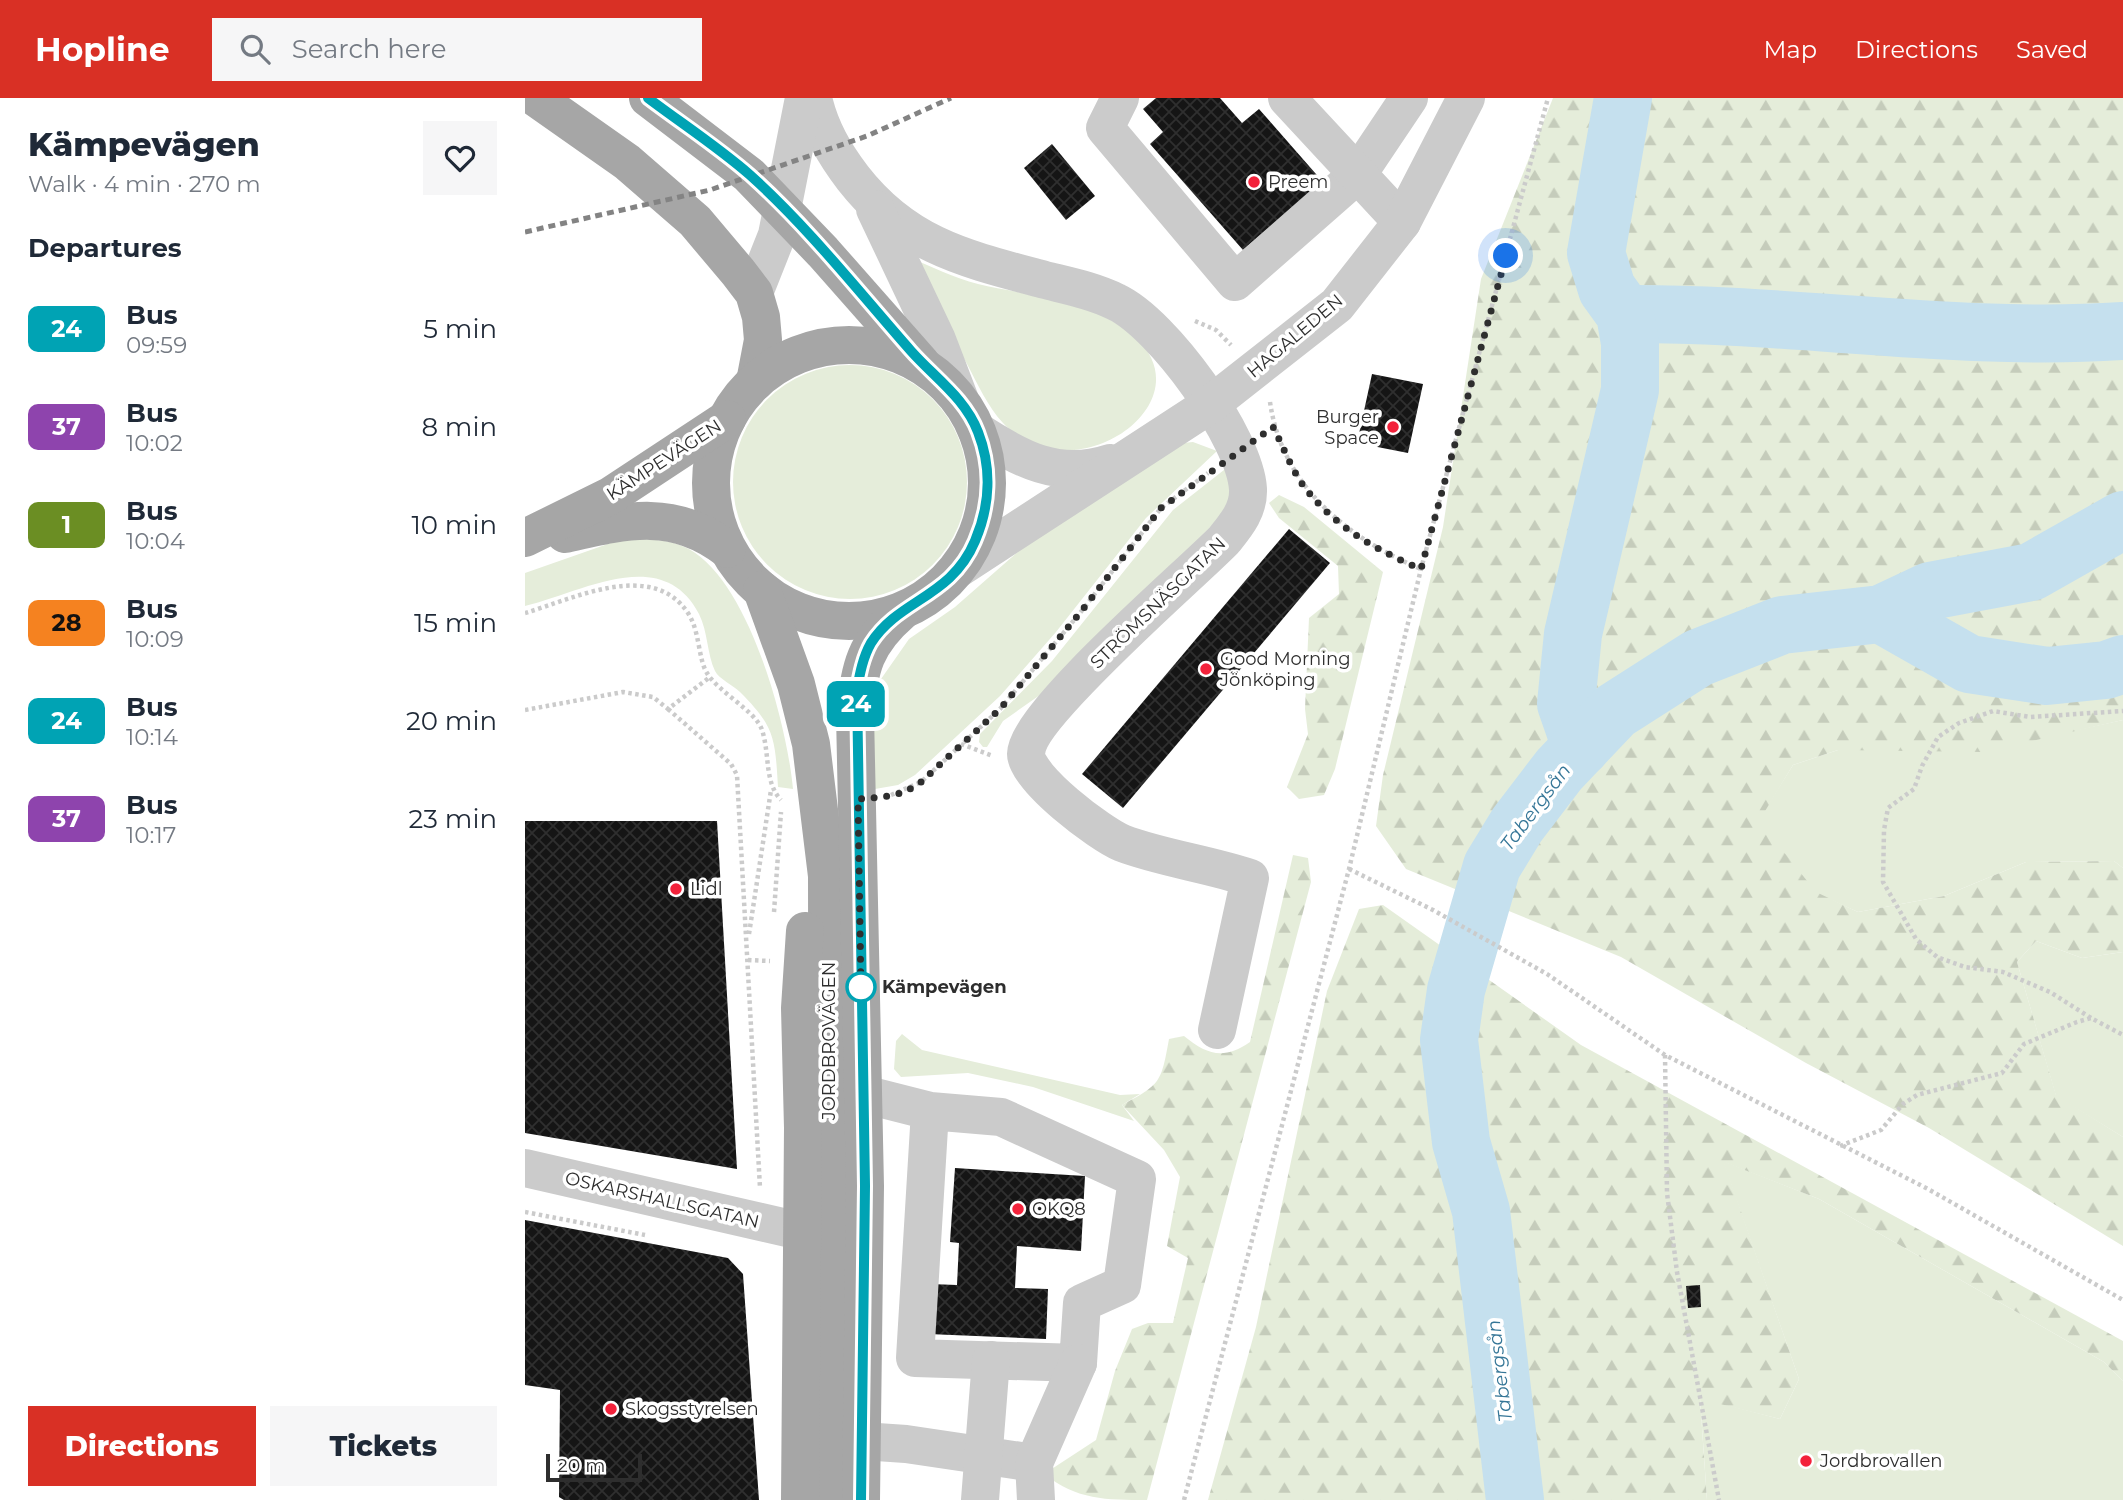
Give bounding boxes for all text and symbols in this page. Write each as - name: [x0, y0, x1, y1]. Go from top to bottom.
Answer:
- search box: [212, 18, 702, 81]
- text: Hopline: [35, 29, 170, 69]
- icon: search: [236, 30, 274, 68]
- text: Search here: [292, 33, 446, 65]
- text: Map: [1764, 35, 1817, 64]
- text: Directions: [1855, 35, 1978, 64]
- text: Saved: [2016, 35, 2088, 64]
- button: heart: [423, 121, 497, 195]
- text: Kämpevägen: [28, 124, 260, 164]
- text: Walk · 4 min · 270 m: [28, 170, 261, 198]
- place label: Preem: [1268, 171, 1328, 193]
- marker: Preem: [1246, 174, 1262, 190]
- text: Departures: [28, 232, 182, 264]
- your location: [1488, 238, 1523, 273]
- street label: HAGALEDEN: [1243, 290, 1347, 382]
- text: Bus: [126, 299, 178, 331]
- text: 5 min: [423, 313, 497, 345]
- text: 24: [51, 314, 82, 343]
- text: 09:59: [126, 331, 187, 359]
- text: Bus: [126, 397, 178, 429]
- place label: Burger Space: [1316, 406, 1379, 449]
- text: 8 min: [421, 411, 497, 443]
- text: 37: [52, 412, 81, 441]
- street label: KÄMPEVÄGEN: [603, 415, 725, 505]
- marker: Burger Space: [1385, 419, 1401, 435]
- text: 10:02: [126, 429, 183, 457]
- text: Bus: [126, 495, 178, 527]
- text: 10 min: [411, 509, 497, 541]
- text: 1: [62, 510, 71, 539]
- text: 10:04: [126, 527, 185, 555]
- street label: STRÖMSNÄSGATAN: [1086, 533, 1230, 673]
- text: Bus: [126, 593, 178, 625]
- text: 15 min: [414, 607, 497, 639]
- text: 28: [52, 608, 82, 637]
- text: 10:09: [126, 625, 184, 653]
- place label: Good Morning Jönköping: [1219, 648, 1350, 691]
- marker: Good Morning Jönköping: [1198, 661, 1214, 677]
- line badge: 24: [825, 681, 887, 727]
- text: 24: [841, 689, 871, 718]
- text: Bus: [126, 691, 178, 723]
- text: 20 min: [406, 705, 497, 737]
- text: 24: [51, 706, 82, 735]
- text: 10:14: [126, 723, 178, 751]
- water label: Tabergsån: [1495, 759, 1575, 855]
- text: Bus: [126, 789, 178, 821]
- text: 23 min: [409, 803, 497, 835]
- text: 37: [52, 804, 81, 833]
- text: 10:17: [126, 821, 176, 849]
- place label: Lidl: [690, 878, 723, 900]
- marker: Lidl: [668, 881, 684, 897]
- street label: JORDBROVÄGEN: [818, 962, 840, 1121]
- marker: Kämpevägen: [846, 972, 876, 1002]
- place label: Kämpevägen: [882, 976, 1007, 998]
- street label: OSKARSHALLSGATAN: [563, 1167, 761, 1233]
- place label: OKQ8: [1032, 1198, 1086, 1220]
- marker: OKQ8: [1010, 1201, 1026, 1217]
- water label: Tabergsån: [1482, 1319, 1517, 1423]
- place label: Skogsstyrelsen: [625, 1398, 759, 1420]
- marker: Skogsstyrelsen: [603, 1401, 619, 1417]
- button: Directions: [28, 1406, 256, 1486]
- button: Tickets: [270, 1406, 497, 1486]
- place label: Jordbrovallen: [1819, 1450, 1942, 1472]
- scale bar: [546, 1451, 642, 1483]
- marker: Jordbrovallen: [1798, 1453, 1814, 1469]
- text: 20 m: [557, 1454, 605, 1477]

